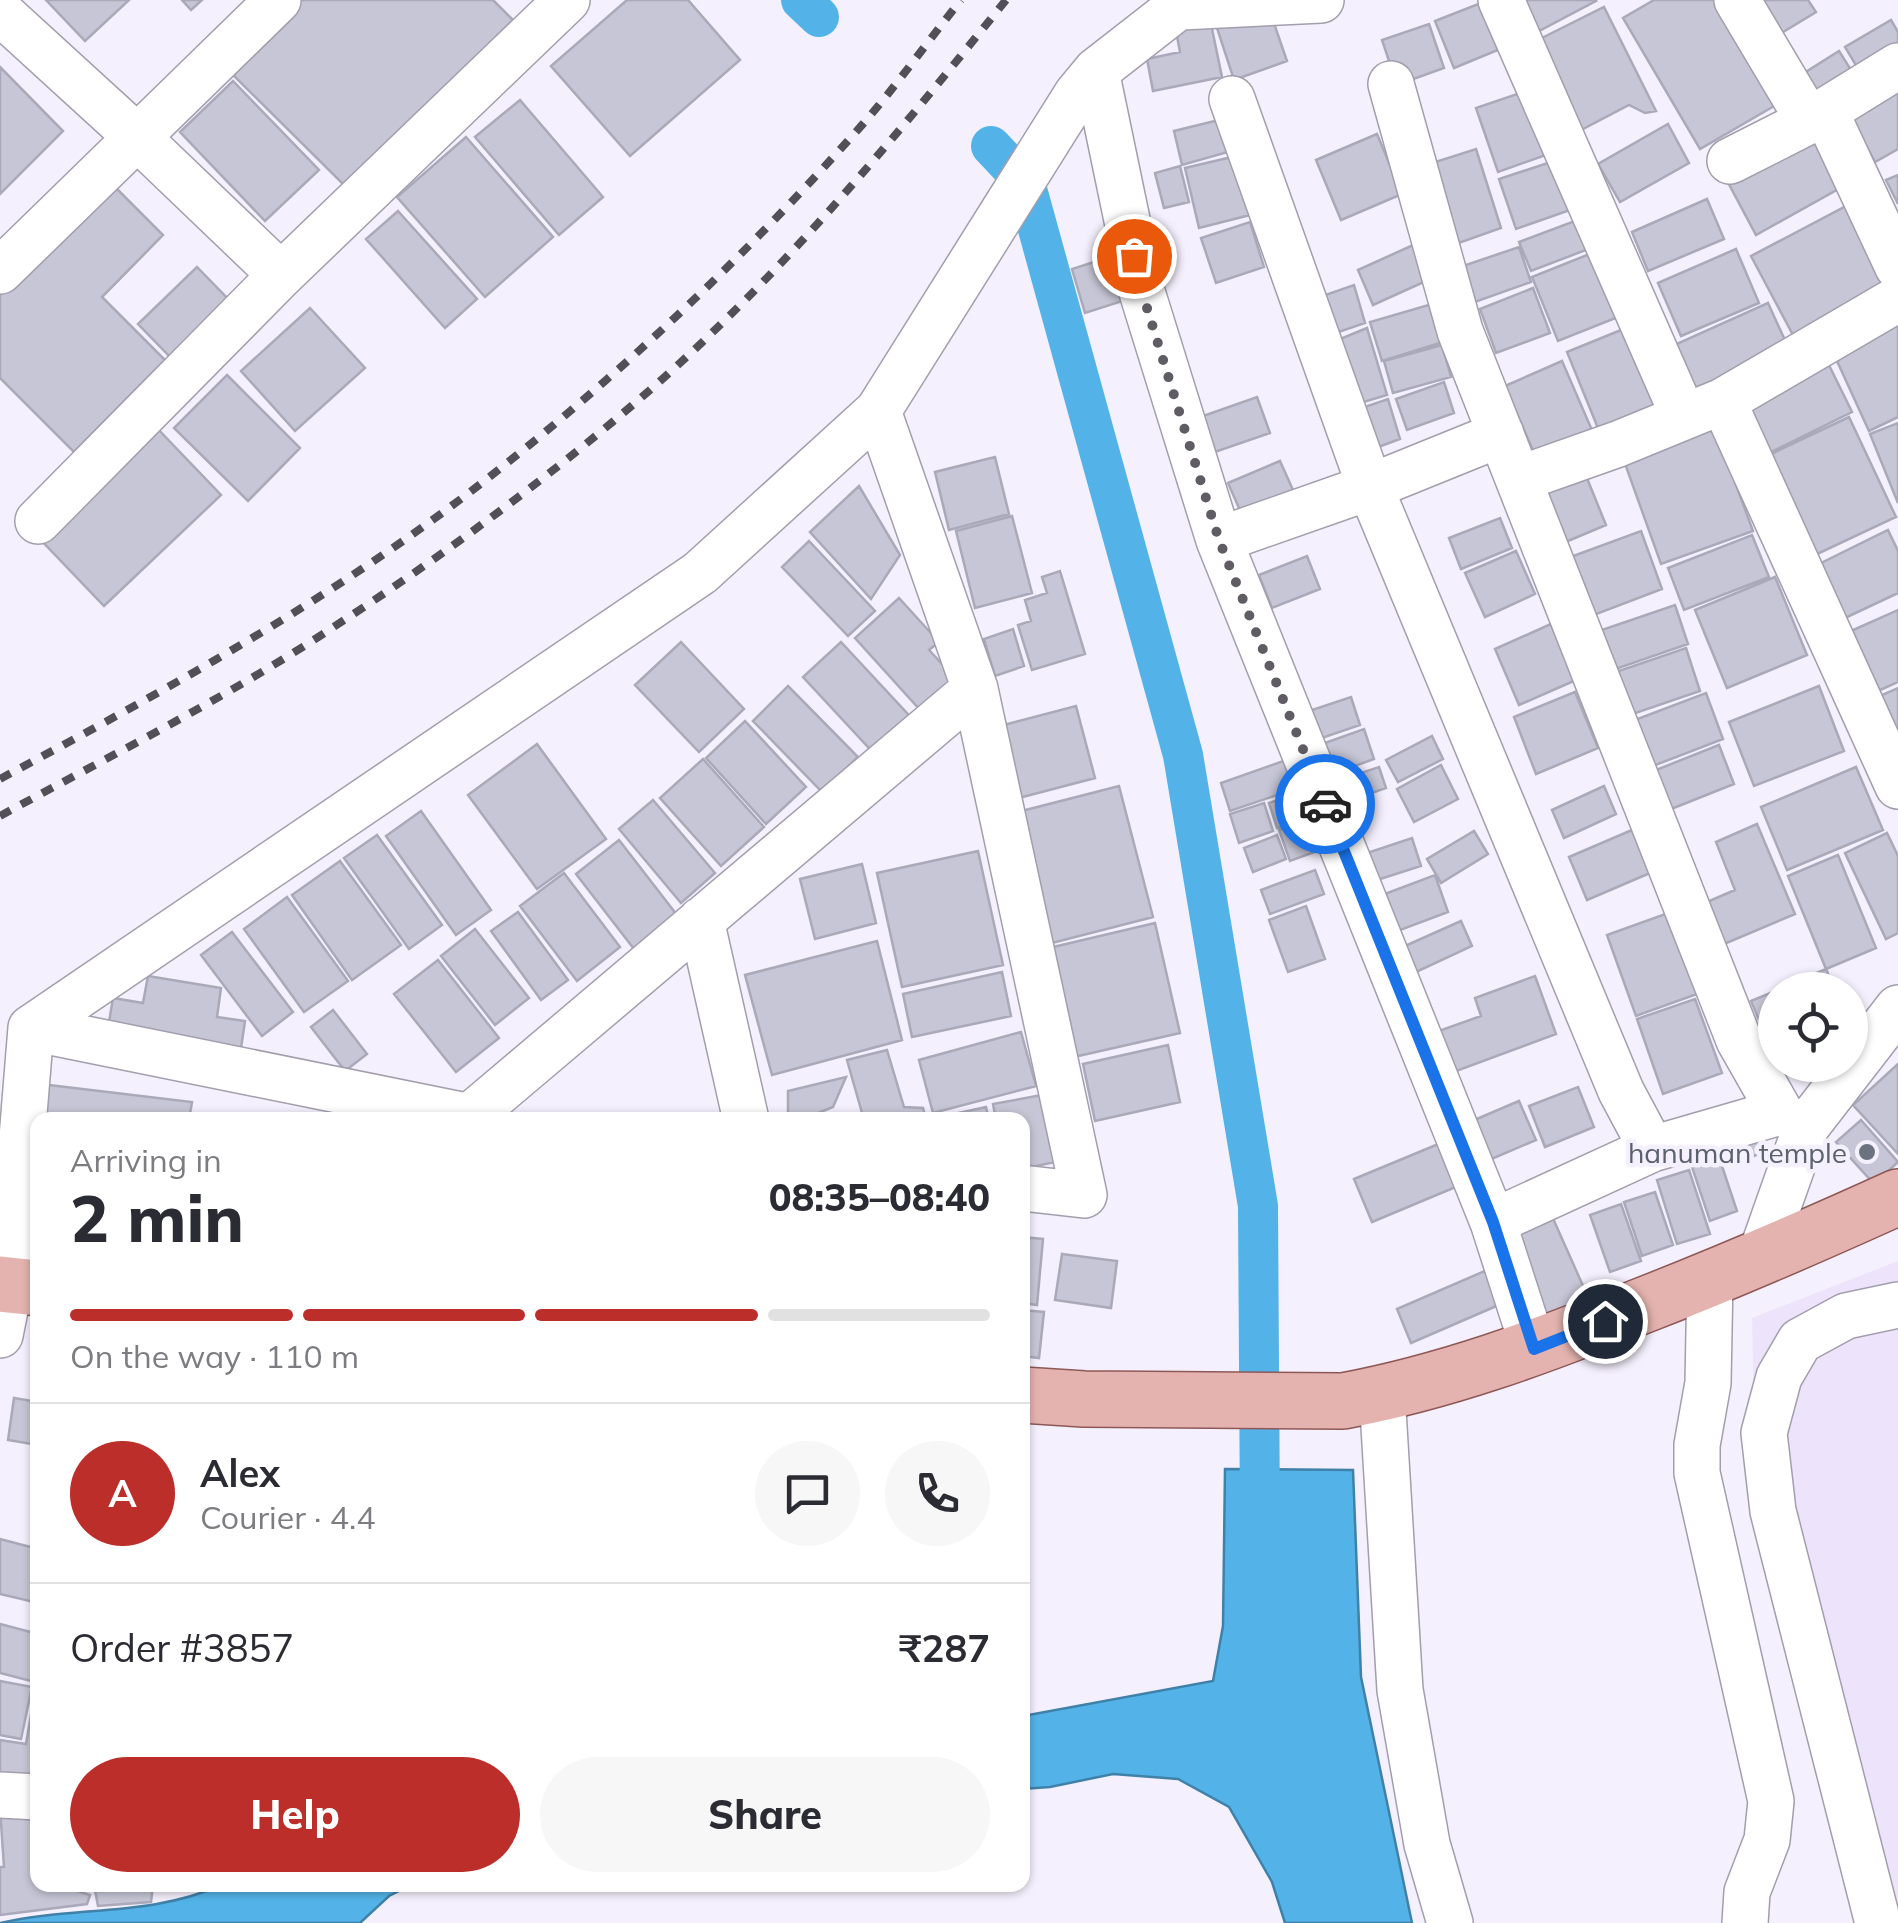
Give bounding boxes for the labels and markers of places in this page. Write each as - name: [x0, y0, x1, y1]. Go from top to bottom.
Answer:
- pin: [1092, 214, 1177, 299]
- place label: hanuman temple: [1628, 1135, 1847, 1170]
- marker: hanuman temple: [1856, 1141, 1878, 1163]
- pin: [1563, 1279, 1648, 1364]

